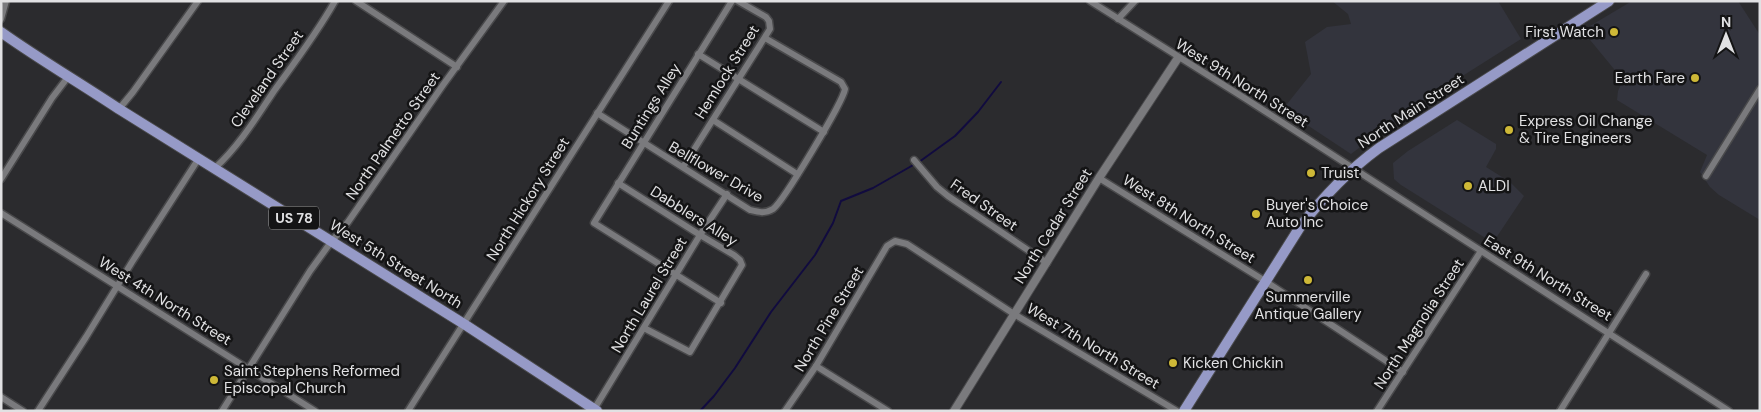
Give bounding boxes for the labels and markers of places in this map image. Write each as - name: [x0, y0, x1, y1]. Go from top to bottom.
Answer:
- place label: First Watch: [1525, 22, 1604, 42]
- marker: First Watch: [1608, 26, 1620, 38]
- place label: Earth Fare: [1615, 68, 1685, 88]
- marker: Earth Fare: [1689, 72, 1701, 84]
- place label: Express Oil Change & Tire Engineers: [1519, 111, 1652, 148]
- marker: Express Oil Change & Tire Engineers: [1503, 124, 1515, 136]
- place label: Truist: [1321, 163, 1360, 183]
- marker: Truist: [1305, 167, 1317, 179]
- place label: ALDI: [1478, 176, 1510, 196]
- marker: ALDI: [1462, 180, 1474, 192]
- place label: Buyer's Choice Auto Inc: [1266, 195, 1368, 232]
- marker: Buyer's Choice Auto Inc: [1250, 208, 1262, 220]
- marker: Summerville Antique Gallery: [1302, 274, 1314, 286]
- place label: Summerville Antique Gallery: [1254, 287, 1362, 324]
- place label: Kicken Chickin: [1183, 353, 1283, 373]
- marker: Kicken Chickin: [1167, 357, 1179, 369]
- place label: Saint Stephens Reformed Episcopal Church: [224, 361, 400, 398]
- marker: Saint Stephens Reformed Episcopal Church: [208, 374, 220, 386]

